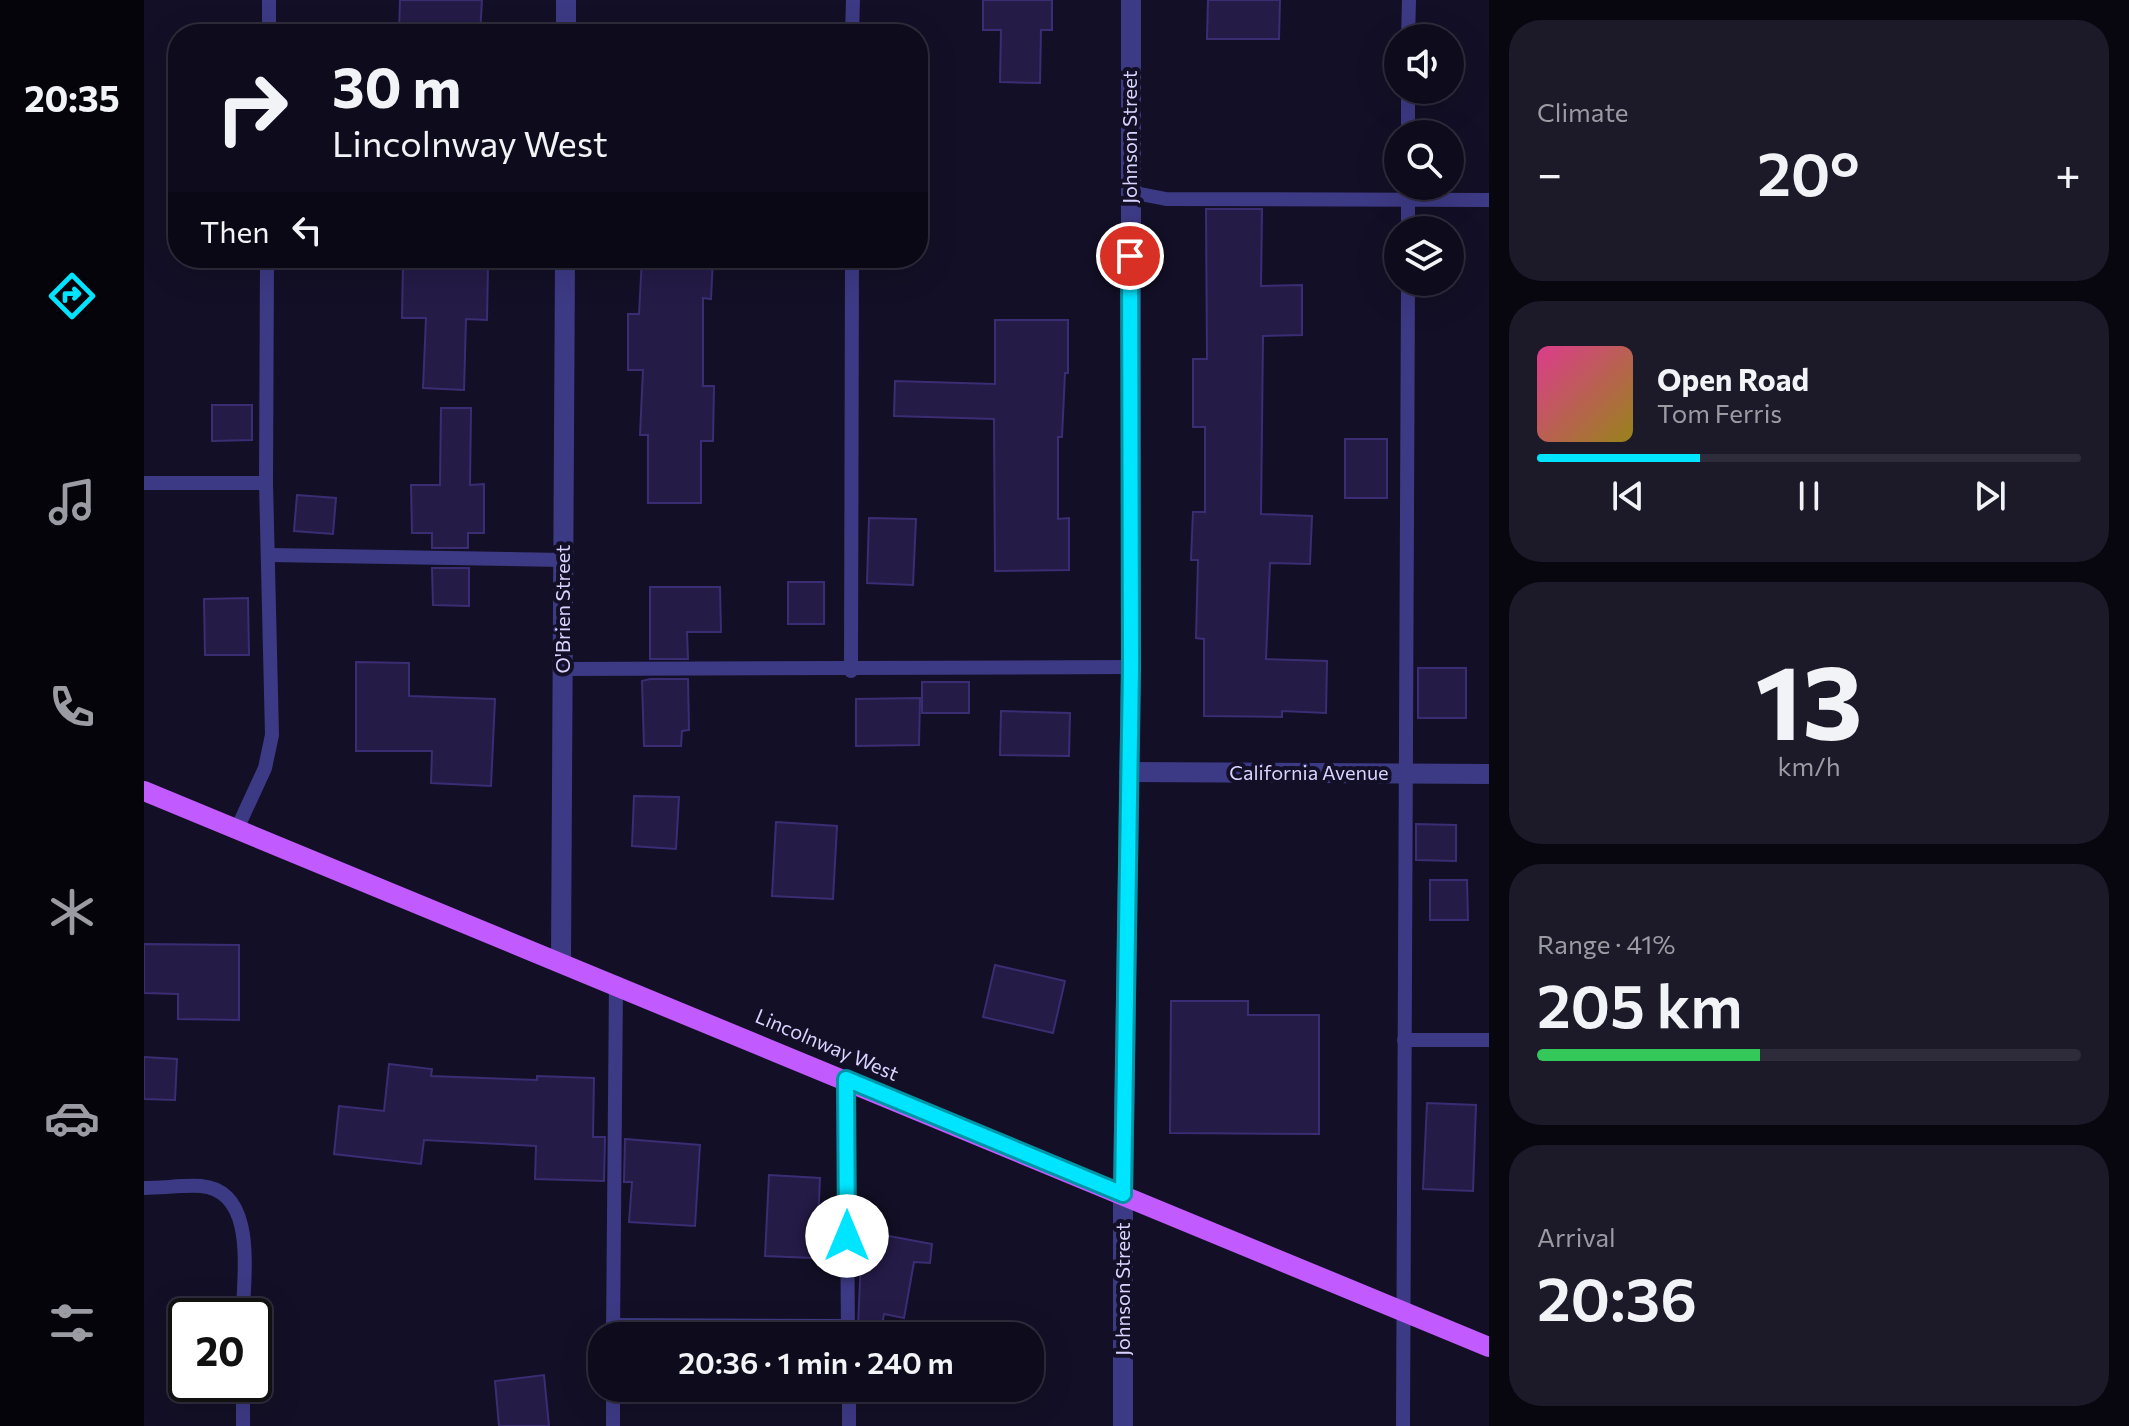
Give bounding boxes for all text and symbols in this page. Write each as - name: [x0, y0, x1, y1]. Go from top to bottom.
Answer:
- map controls: [1384, 24, 1464, 296]
- button: sound: [1384, 24, 1464, 104]
- text: 30 m: [332, 51, 461, 120]
- icon: right: [200, 56, 304, 160]
- street label: Johnson Street: [1117, 70, 1141, 204]
- text: 20:35: [24, 75, 120, 119]
- text: Climate: [1537, 96, 1629, 127]
- text: Lincolnway West: [332, 120, 608, 164]
- button: search: [1384, 120, 1464, 200]
- text: 20°: [1757, 135, 1860, 208]
- text: −: [1537, 145, 1562, 199]
- text: +: [2055, 145, 2081, 199]
- icon: left: [285, 208, 329, 252]
- text: Then: [200, 212, 269, 249]
- button: layers: [1384, 216, 1464, 296]
- pin: [1096, 222, 1164, 290]
- icon: arrive: [1108, 234, 1152, 278]
- icon: directions: [44, 268, 100, 324]
- text: Open Road: [1657, 360, 1809, 397]
- text: Tom Ferris: [1657, 397, 1782, 428]
- icon: music: [44, 474, 100, 530]
- icon: previous: [1606, 474, 1650, 518]
- icon: pause: [1787, 474, 1831, 518]
- icon: next: [1968, 474, 2012, 518]
- street label: O'Brien Street: [550, 545, 574, 673]
- text: 13: [1755, 634, 1863, 761]
- icon: phone: [44, 679, 100, 735]
- text: km/h: [1777, 750, 1841, 781]
- street label: California Avenue: [1229, 760, 1389, 784]
- icon: climate: [44, 884, 100, 940]
- text: Range · 41%: [1537, 928, 1675, 959]
- text: 205 km: [1537, 967, 1743, 1040]
- street label: Lincolnway West: [752, 1003, 903, 1085]
- icon: car: [44, 1090, 100, 1146]
- position arrow: [805, 1194, 889, 1278]
- text: Arrival: [1537, 1221, 1616, 1252]
- street label: Johnson Street: [1110, 1222, 1134, 1356]
- text: 20:36: [1537, 1260, 1697, 1333]
- icon: filters: [44, 1295, 100, 1351]
- speed limit sign: 20: [168, 1298, 272, 1402]
- text: 20:36 · 1 min · 240 m: [678, 1343, 954, 1380]

